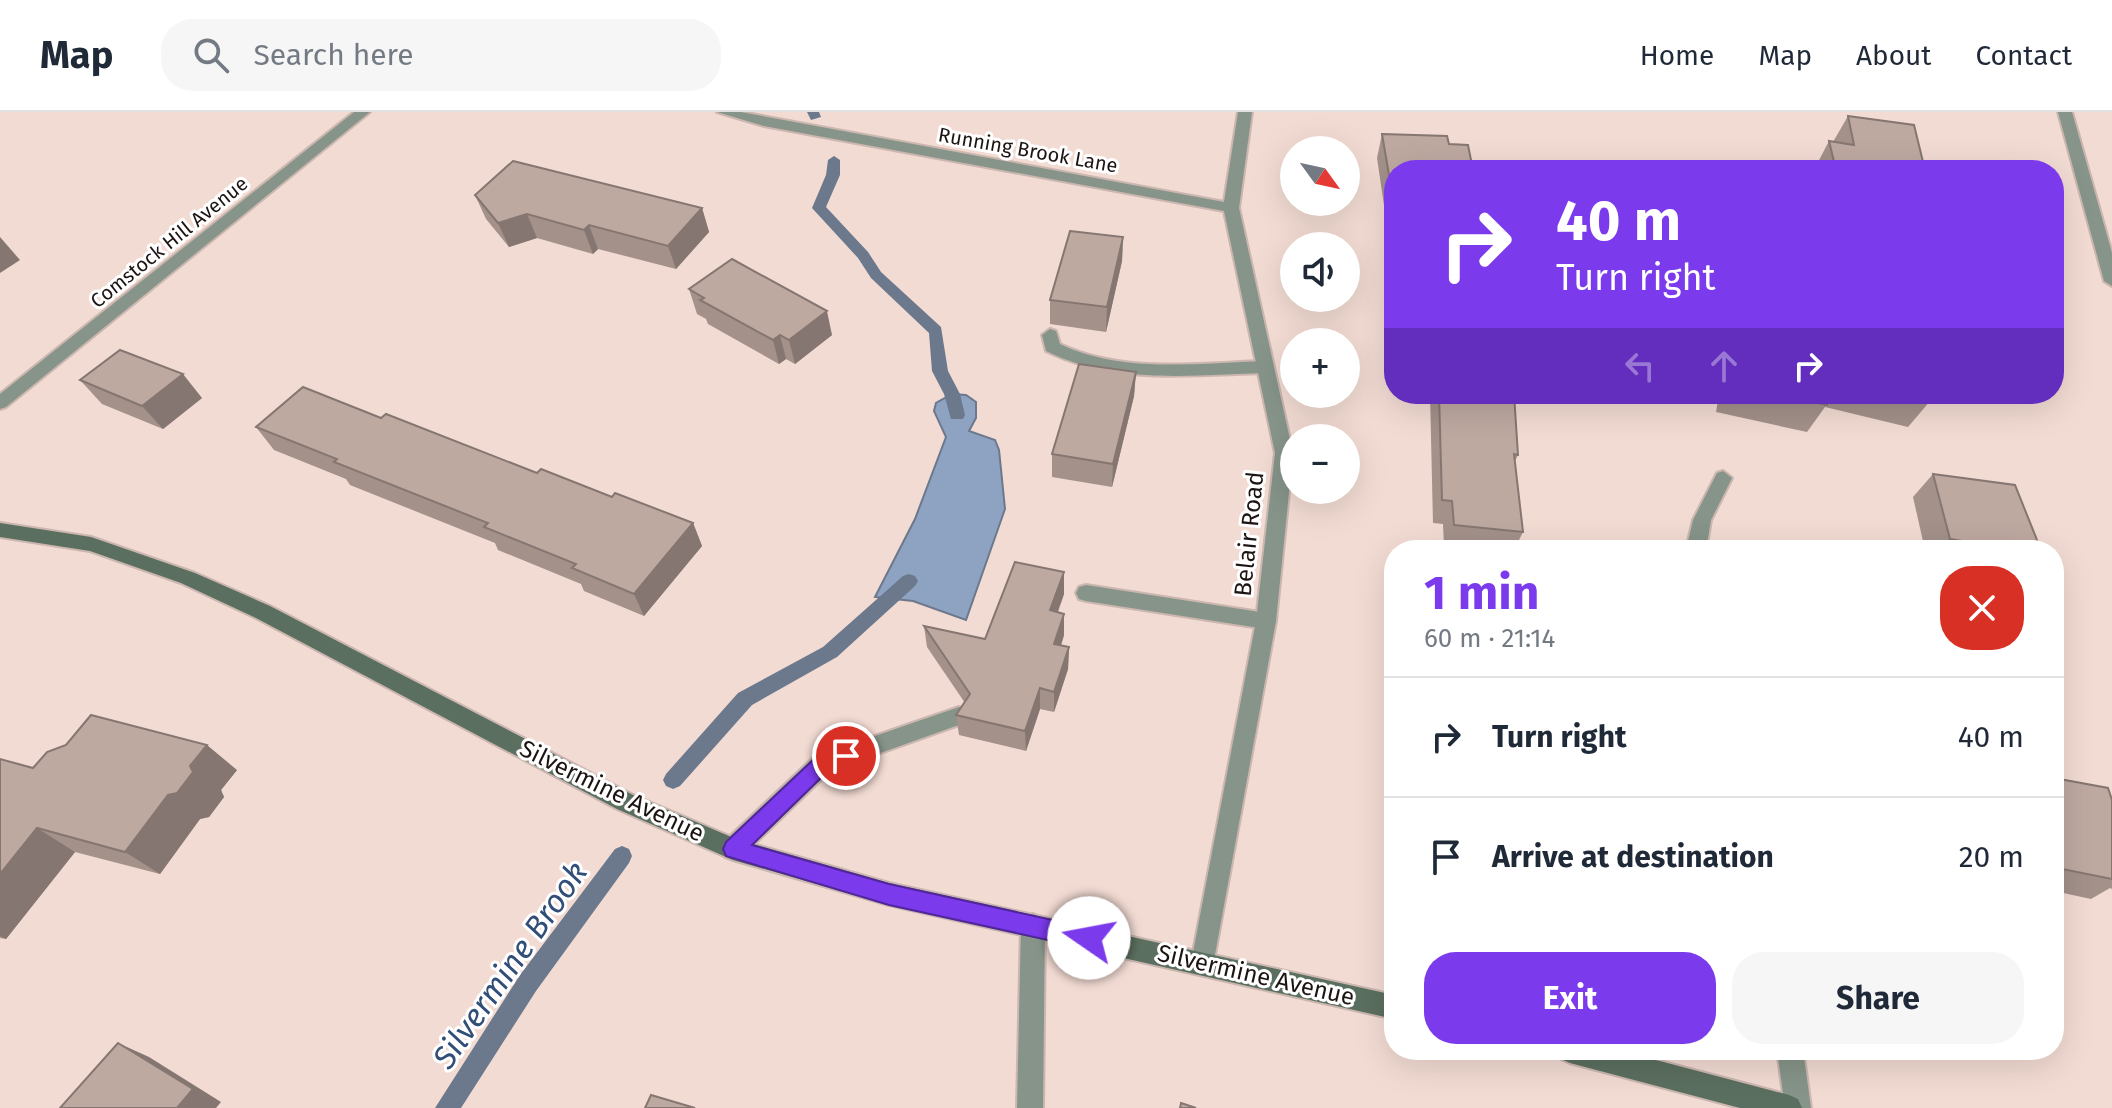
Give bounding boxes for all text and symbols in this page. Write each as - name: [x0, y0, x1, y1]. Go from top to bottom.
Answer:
- search box: [161, 19, 721, 91]
- text: Map: [40, 32, 113, 78]
- icon: search: [189, 33, 233, 77]
- text: Search here: [253, 37, 414, 73]
- text: Home: [1640, 39, 1714, 72]
- text: Map: [1758, 39, 1812, 72]
- text: About: [1856, 39, 1931, 72]
- text: Contact: [1975, 39, 2072, 72]
- street label: Running Brook Lane: [936, 122, 1120, 178]
- north arrow: [1280, 136, 1360, 216]
- map controls: [1280, 136, 1360, 504]
- street label: Comstock Hill Avenue: [86, 171, 252, 313]
- text: 40 m: [1556, 188, 1681, 255]
- icon: right: [1424, 192, 1528, 296]
- button: sound: [1280, 232, 1360, 312]
- text: Turn right: [1556, 256, 1716, 300]
- button: +: [1280, 328, 1360, 408]
- icon: left: [1618, 344, 1662, 388]
- icon: ahead: [1702, 344, 1746, 388]
- icon: right: [1786, 344, 1830, 388]
- button: −: [1280, 424, 1360, 504]
- street label: Belair Road: [1229, 470, 1269, 598]
- text: 1 min: [1424, 564, 1539, 622]
- button: close: [1940, 566, 2024, 650]
- text: 60 m · 21:14: [1424, 623, 1555, 654]
- icon: right: [1424, 715, 1468, 759]
- text: Turn right: [1492, 719, 1627, 755]
- text: 40 m: [1958, 719, 2024, 755]
- pin: [812, 722, 880, 790]
- street label: Silvermine Avenue: [515, 734, 709, 848]
- icon: arrive: [824, 734, 868, 778]
- icon: arrive: [1424, 835, 1468, 879]
- text: Arrive at destination: [1492, 839, 1774, 875]
- text: 20 m: [1959, 839, 2024, 875]
- water label: Silvermine Brook: [424, 854, 595, 1077]
- position arrow: [1047, 896, 1131, 980]
- street label: Silvermine Avenue: [1155, 939, 1357, 1011]
- button: Exit: [1424, 952, 1716, 1044]
- button: Share: [1732, 952, 2024, 1044]

